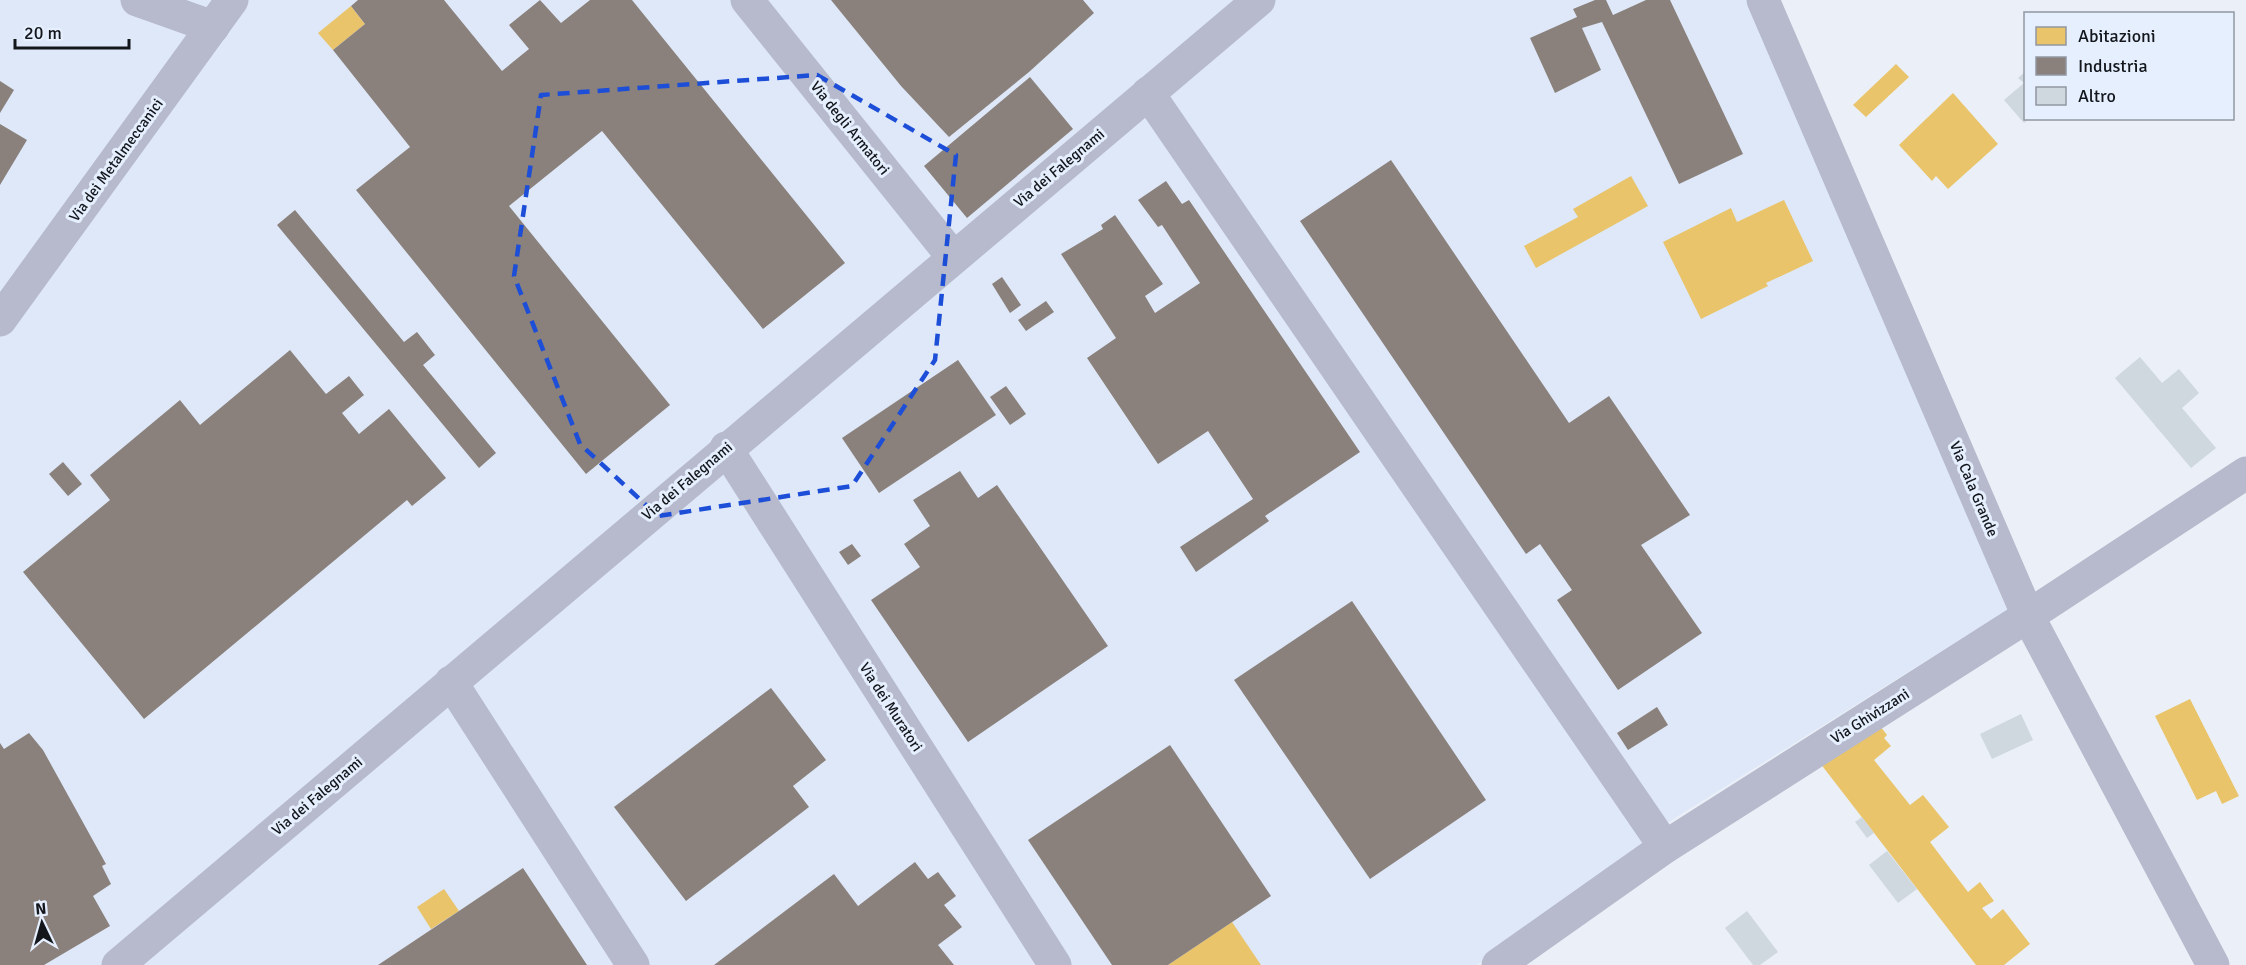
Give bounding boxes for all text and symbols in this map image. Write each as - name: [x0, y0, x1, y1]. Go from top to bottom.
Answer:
- scale bar: [15, 12, 129, 50]
- legend: [2024, 12, 2234, 120]
- text: 20 m: [24, 22, 62, 44]
- text: Abitazioni: [2078, 25, 2156, 47]
- text: Industria: [2078, 55, 2148, 77]
- street label: Via degli Armatori: [807, 77, 893, 179]
- text: Altro: [2078, 85, 2116, 107]
- street label: Via dei Metalmeccanici: [65, 95, 167, 225]
- street label: Via dei Falegnami: [1010, 125, 1108, 211]
- street label: Via dei Falegnami: [638, 438, 736, 524]
- street label: Via Cala Grande: [1946, 439, 2002, 539]
- street label: Via dei Muratori: [856, 659, 926, 755]
- street label: Via Ghivizzani: [1827, 685, 1913, 747]
- street label: Via dei Falegnami: [268, 753, 366, 839]
- north arrow: [12, 893, 72, 953]
- text: N: [34, 899, 47, 920]

